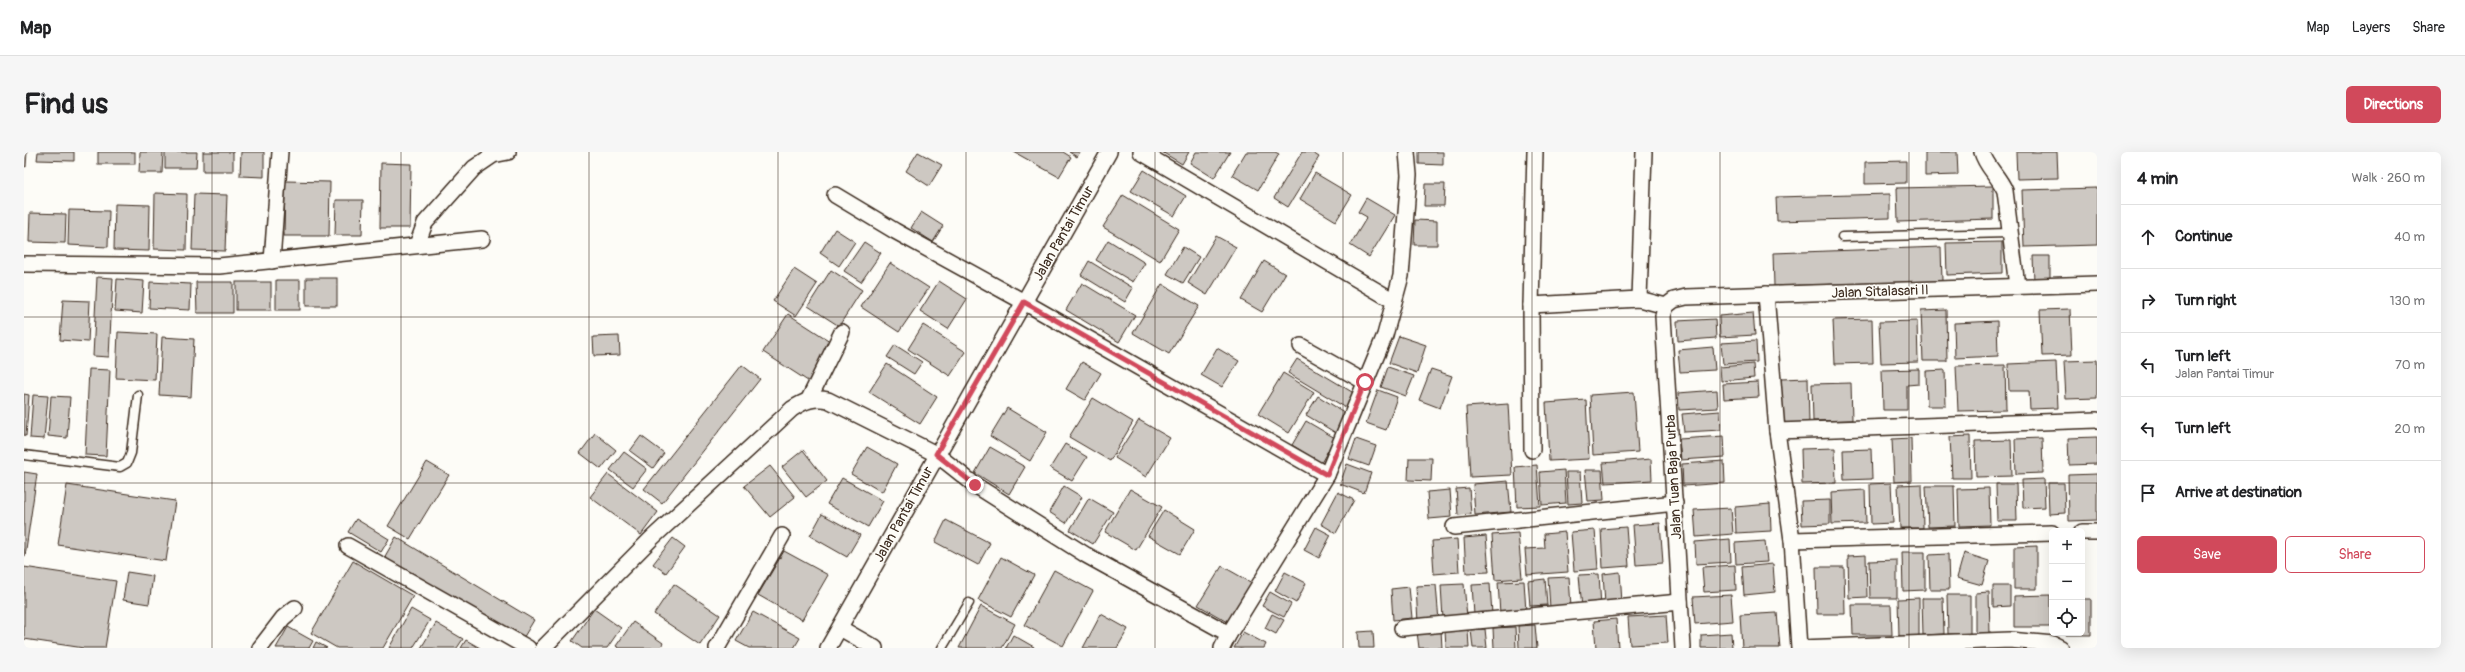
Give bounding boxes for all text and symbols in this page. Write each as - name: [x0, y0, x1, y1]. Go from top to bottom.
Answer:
- text: Map: [20, 16, 51, 40]
- text: Map: [2307, 19, 2330, 36]
- text: Layers: [2352, 19, 2390, 36]
- text: Share: [2412, 19, 2445, 36]
- button: Directions: [2346, 86, 2441, 123]
- text: Find us: [24, 87, 108, 122]
- text: 4 min: [2137, 168, 2178, 189]
- text: Walk · 260 m: [2351, 170, 2425, 186]
- street label: Jalan Pantai Timur: [1029, 183, 1097, 284]
- icon: ahead: [2137, 226, 2159, 248]
- text: Continue: [2175, 227, 2233, 246]
- text: 40 m: [2394, 229, 2425, 245]
- street label: Jalan Sitalasari II: [1831, 281, 1929, 302]
- icon: right: [2137, 290, 2159, 312]
- text: Turn right: [2175, 291, 2236, 310]
- text: 130 m: [2389, 293, 2425, 309]
- text: Turn left: [2175, 347, 2231, 366]
- icon: left: [2137, 354, 2159, 376]
- text: 70 m: [2395, 357, 2425, 373]
- text: Jalan Pantai Timur: [2175, 366, 2274, 382]
- route start: [1356, 373, 1374, 391]
- street label: Jalan Tuan Baja Purba: [1662, 414, 1685, 540]
- icon: left: [2137, 418, 2159, 440]
- text: Turn left: [2175, 419, 2231, 438]
- text: 20 m: [2394, 421, 2425, 437]
- street label: Jalan Pantai Timur: [870, 463, 937, 565]
- route end: [966, 476, 984, 494]
- icon: arrive: [2137, 482, 2159, 504]
- text: Arrive at destination: [2175, 483, 2302, 502]
- map controls: [2049, 528, 2085, 636]
- button: +: [2049, 528, 2085, 564]
- button: Save: [2137, 536, 2277, 573]
- button: Share: [2285, 536, 2425, 573]
- button: −: [2049, 564, 2085, 600]
- button: locate: [2049, 600, 2085, 636]

